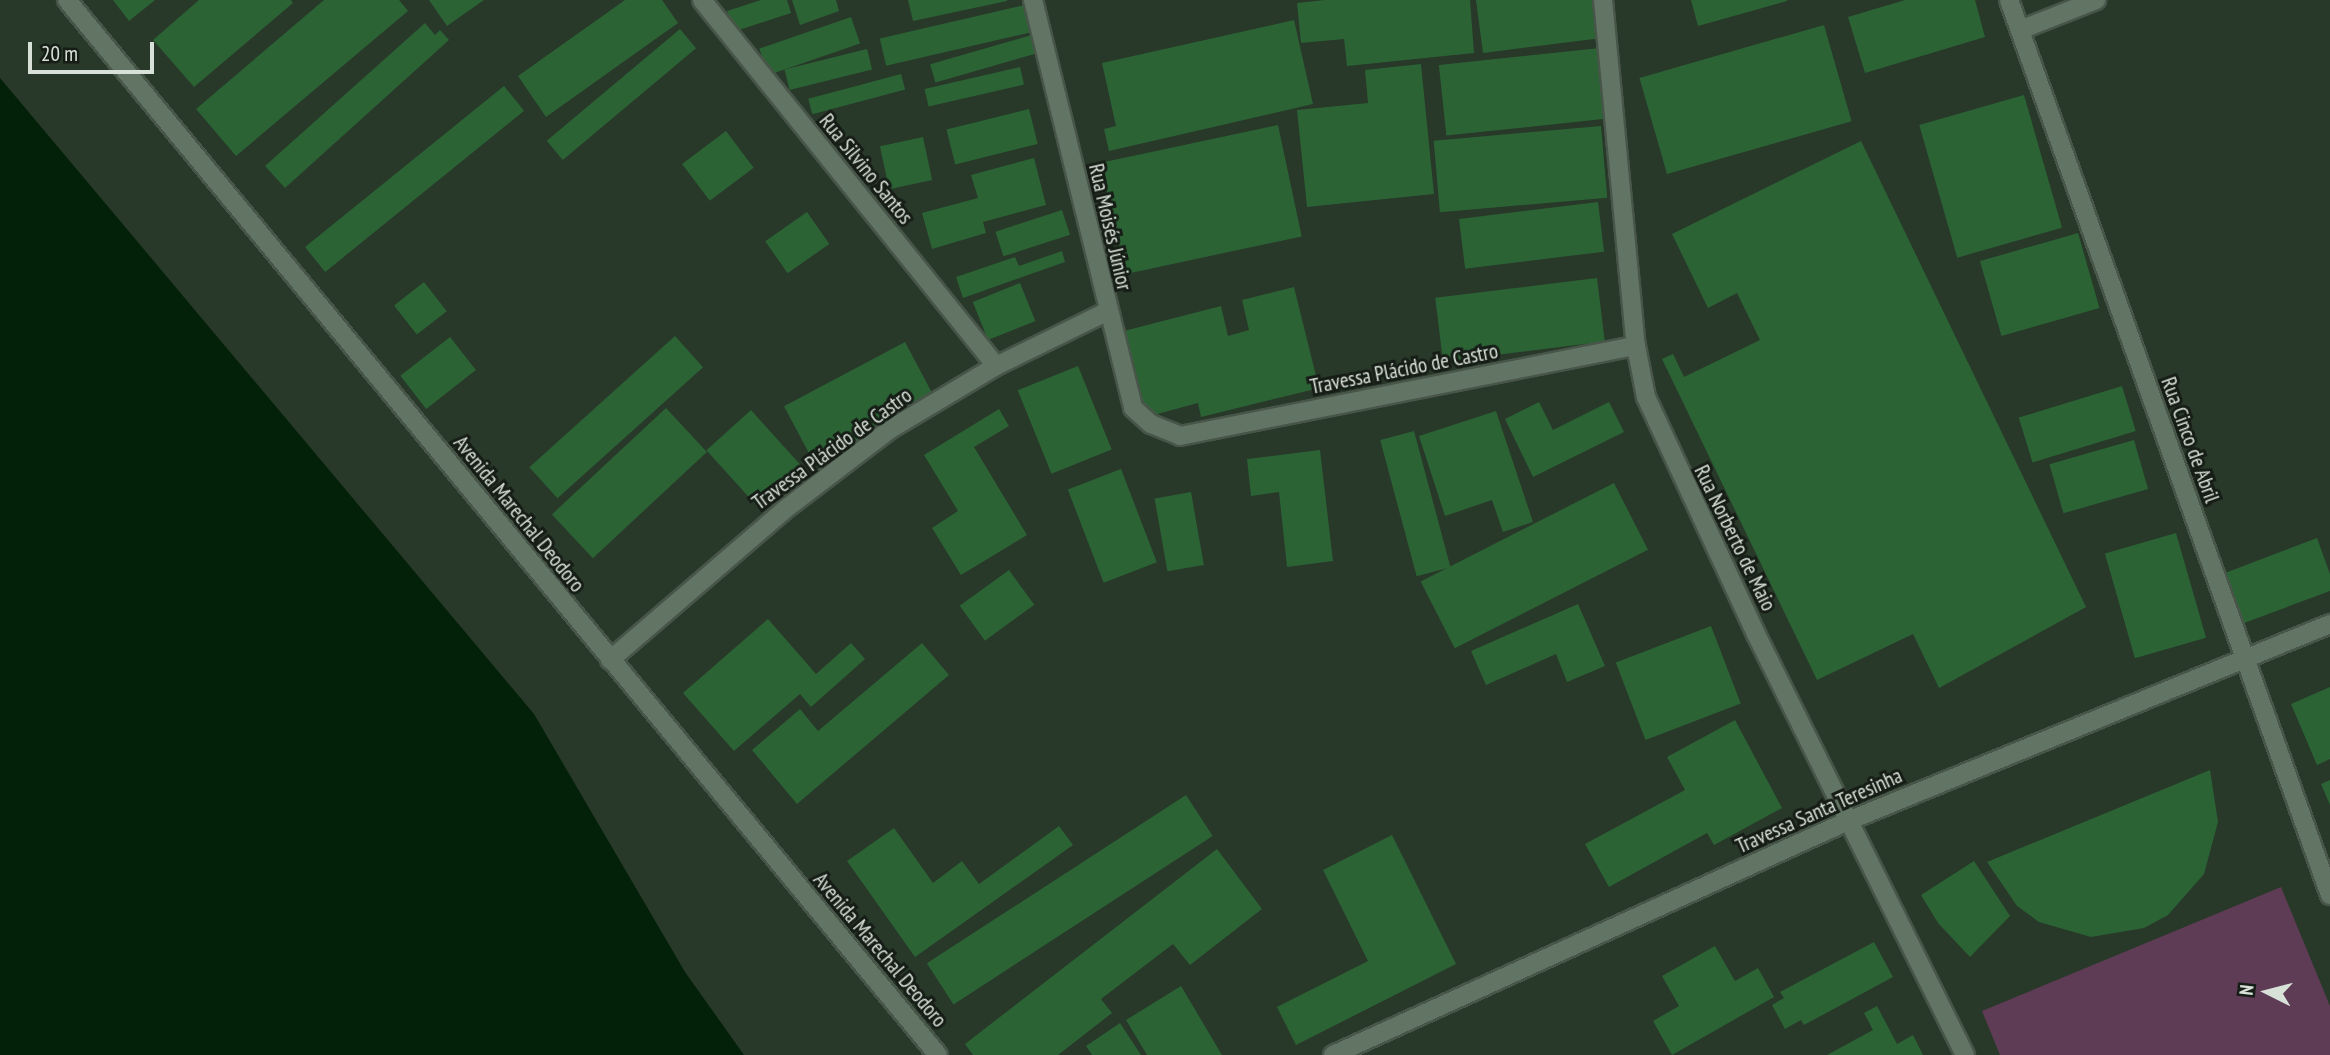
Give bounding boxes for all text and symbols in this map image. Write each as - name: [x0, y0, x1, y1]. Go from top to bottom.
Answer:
- scale bar: [32, 28, 158, 72]
- text: 20 m: [41, 40, 78, 67]
- street label: Rua Silvino Santos: [814, 109, 918, 229]
- street label: Rua Moisés Júnior: [1083, 161, 1137, 293]
- street label: Travessa Plácido de Castro: [1308, 338, 1500, 400]
- street label: Rua Cinco de Abril: [2155, 373, 2225, 507]
- street label: Travessa Plácido de Castro: [747, 383, 917, 515]
- street label: Avenida Marechal Deodoro: [448, 431, 590, 597]
- street label: Rua Norberto de Maio: [1689, 461, 1781, 615]
- street label: Travessa Santa Teresinha: [1732, 763, 1906, 859]
- street label: Avenida Marechal Deodoro: [808, 868, 952, 1032]
- north arrow: [2232, 957, 2302, 1027]
- text: N: [2234, 983, 2259, 996]

